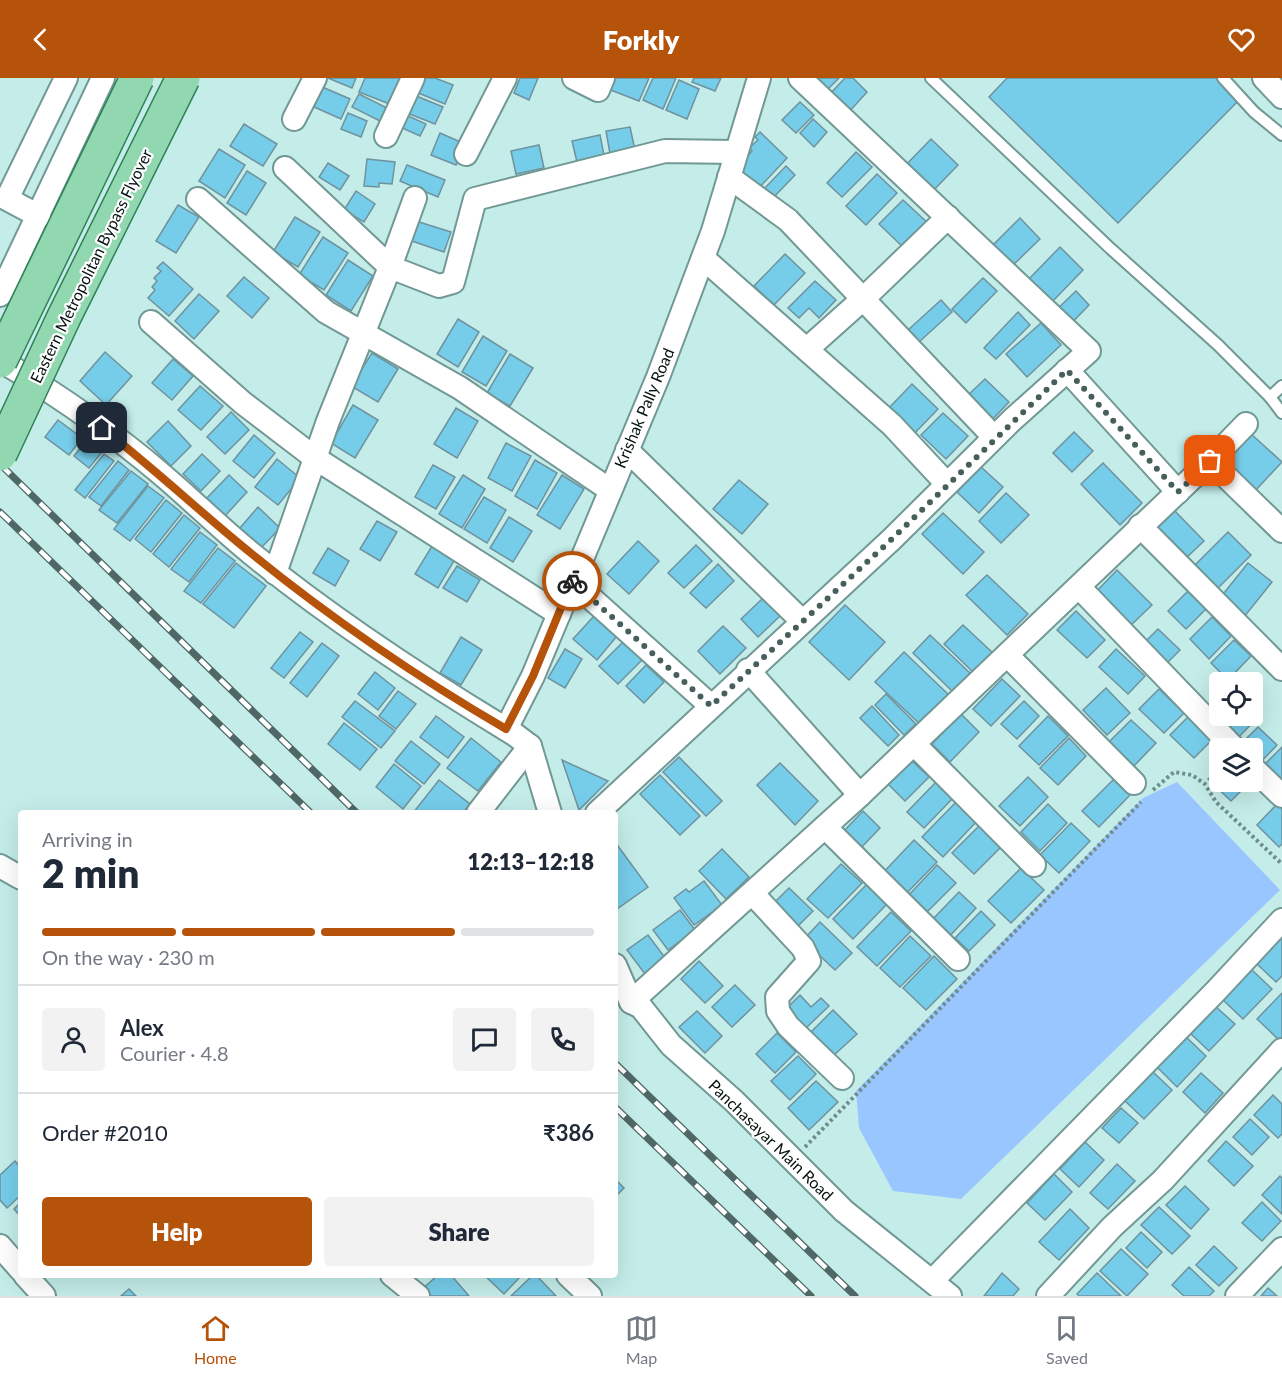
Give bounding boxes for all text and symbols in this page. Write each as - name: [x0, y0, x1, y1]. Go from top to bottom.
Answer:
- icon: back: [24, 23, 57, 56]
- text: Forkly: [603, 23, 679, 56]
- icon: heart: [1225, 23, 1258, 56]
- street label: Eastern Metropolitan Bypass Flyover: [26, 146, 156, 386]
- street label: Krishak Pally Road: [610, 345, 677, 471]
- pin: [76, 402, 127, 453]
- icon: home: [85, 411, 118, 444]
- pin: [1184, 435, 1235, 486]
- icon: bag: [1193, 444, 1226, 477]
- courier: [542, 551, 602, 611]
- icon: bike: [556, 565, 589, 598]
- map controls: [1209, 672, 1263, 792]
- button: locate: [1209, 672, 1263, 726]
- button: layers: [1209, 738, 1263, 792]
- text: Arriving in: [42, 827, 133, 851]
- text: 12:13–12:18: [468, 848, 594, 875]
- text: 2 min: [42, 850, 139, 896]
- text: On the way · 230 m: [42, 945, 215, 969]
- button: person: [42, 1008, 105, 1071]
- button: chat: [453, 1008, 516, 1071]
- button: phone: [531, 1008, 594, 1071]
- text: Alex: [120, 1014, 164, 1041]
- text: Courier · 4.8: [120, 1041, 229, 1065]
- street label: Panchasayar Main Road: [705, 1075, 838, 1204]
- text: Order #2010: [42, 1119, 168, 1146]
- text: ₹386: [543, 1119, 594, 1146]
- button: Help: [42, 1197, 312, 1266]
- button: Share: [324, 1197, 594, 1266]
- tab: Home: [194, 1312, 237, 1367]
- tab: Map: [625, 1312, 658, 1367]
- tab: Saved: [1046, 1312, 1088, 1367]

